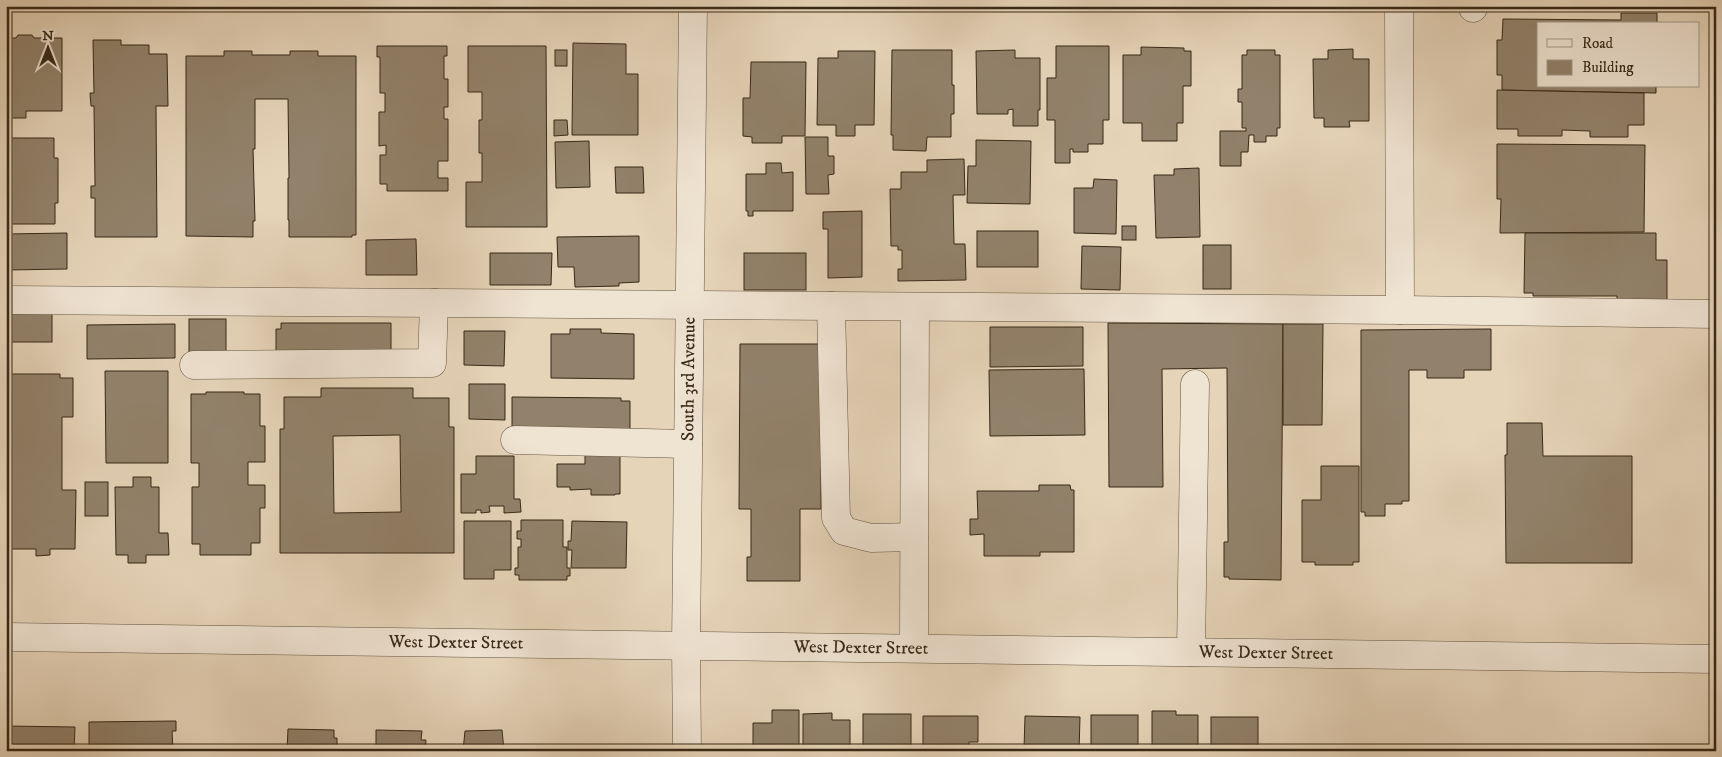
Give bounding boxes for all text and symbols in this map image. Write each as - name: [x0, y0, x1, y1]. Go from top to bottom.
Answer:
- north arrow: [22, 22, 72, 72]
- legend: [1537, 22, 1700, 88]
- text: N: [42, 27, 54, 45]
- text: Road: [1582, 34, 1614, 53]
- text: Building: [1582, 58, 1634, 77]
- street label: South 3rd Avenue: [677, 317, 701, 441]
- street label: West Dexter Street: [387, 631, 524, 655]
- street label: West Dexter Street: [792, 636, 929, 660]
- street label: West Dexter Street: [1197, 641, 1334, 665]

